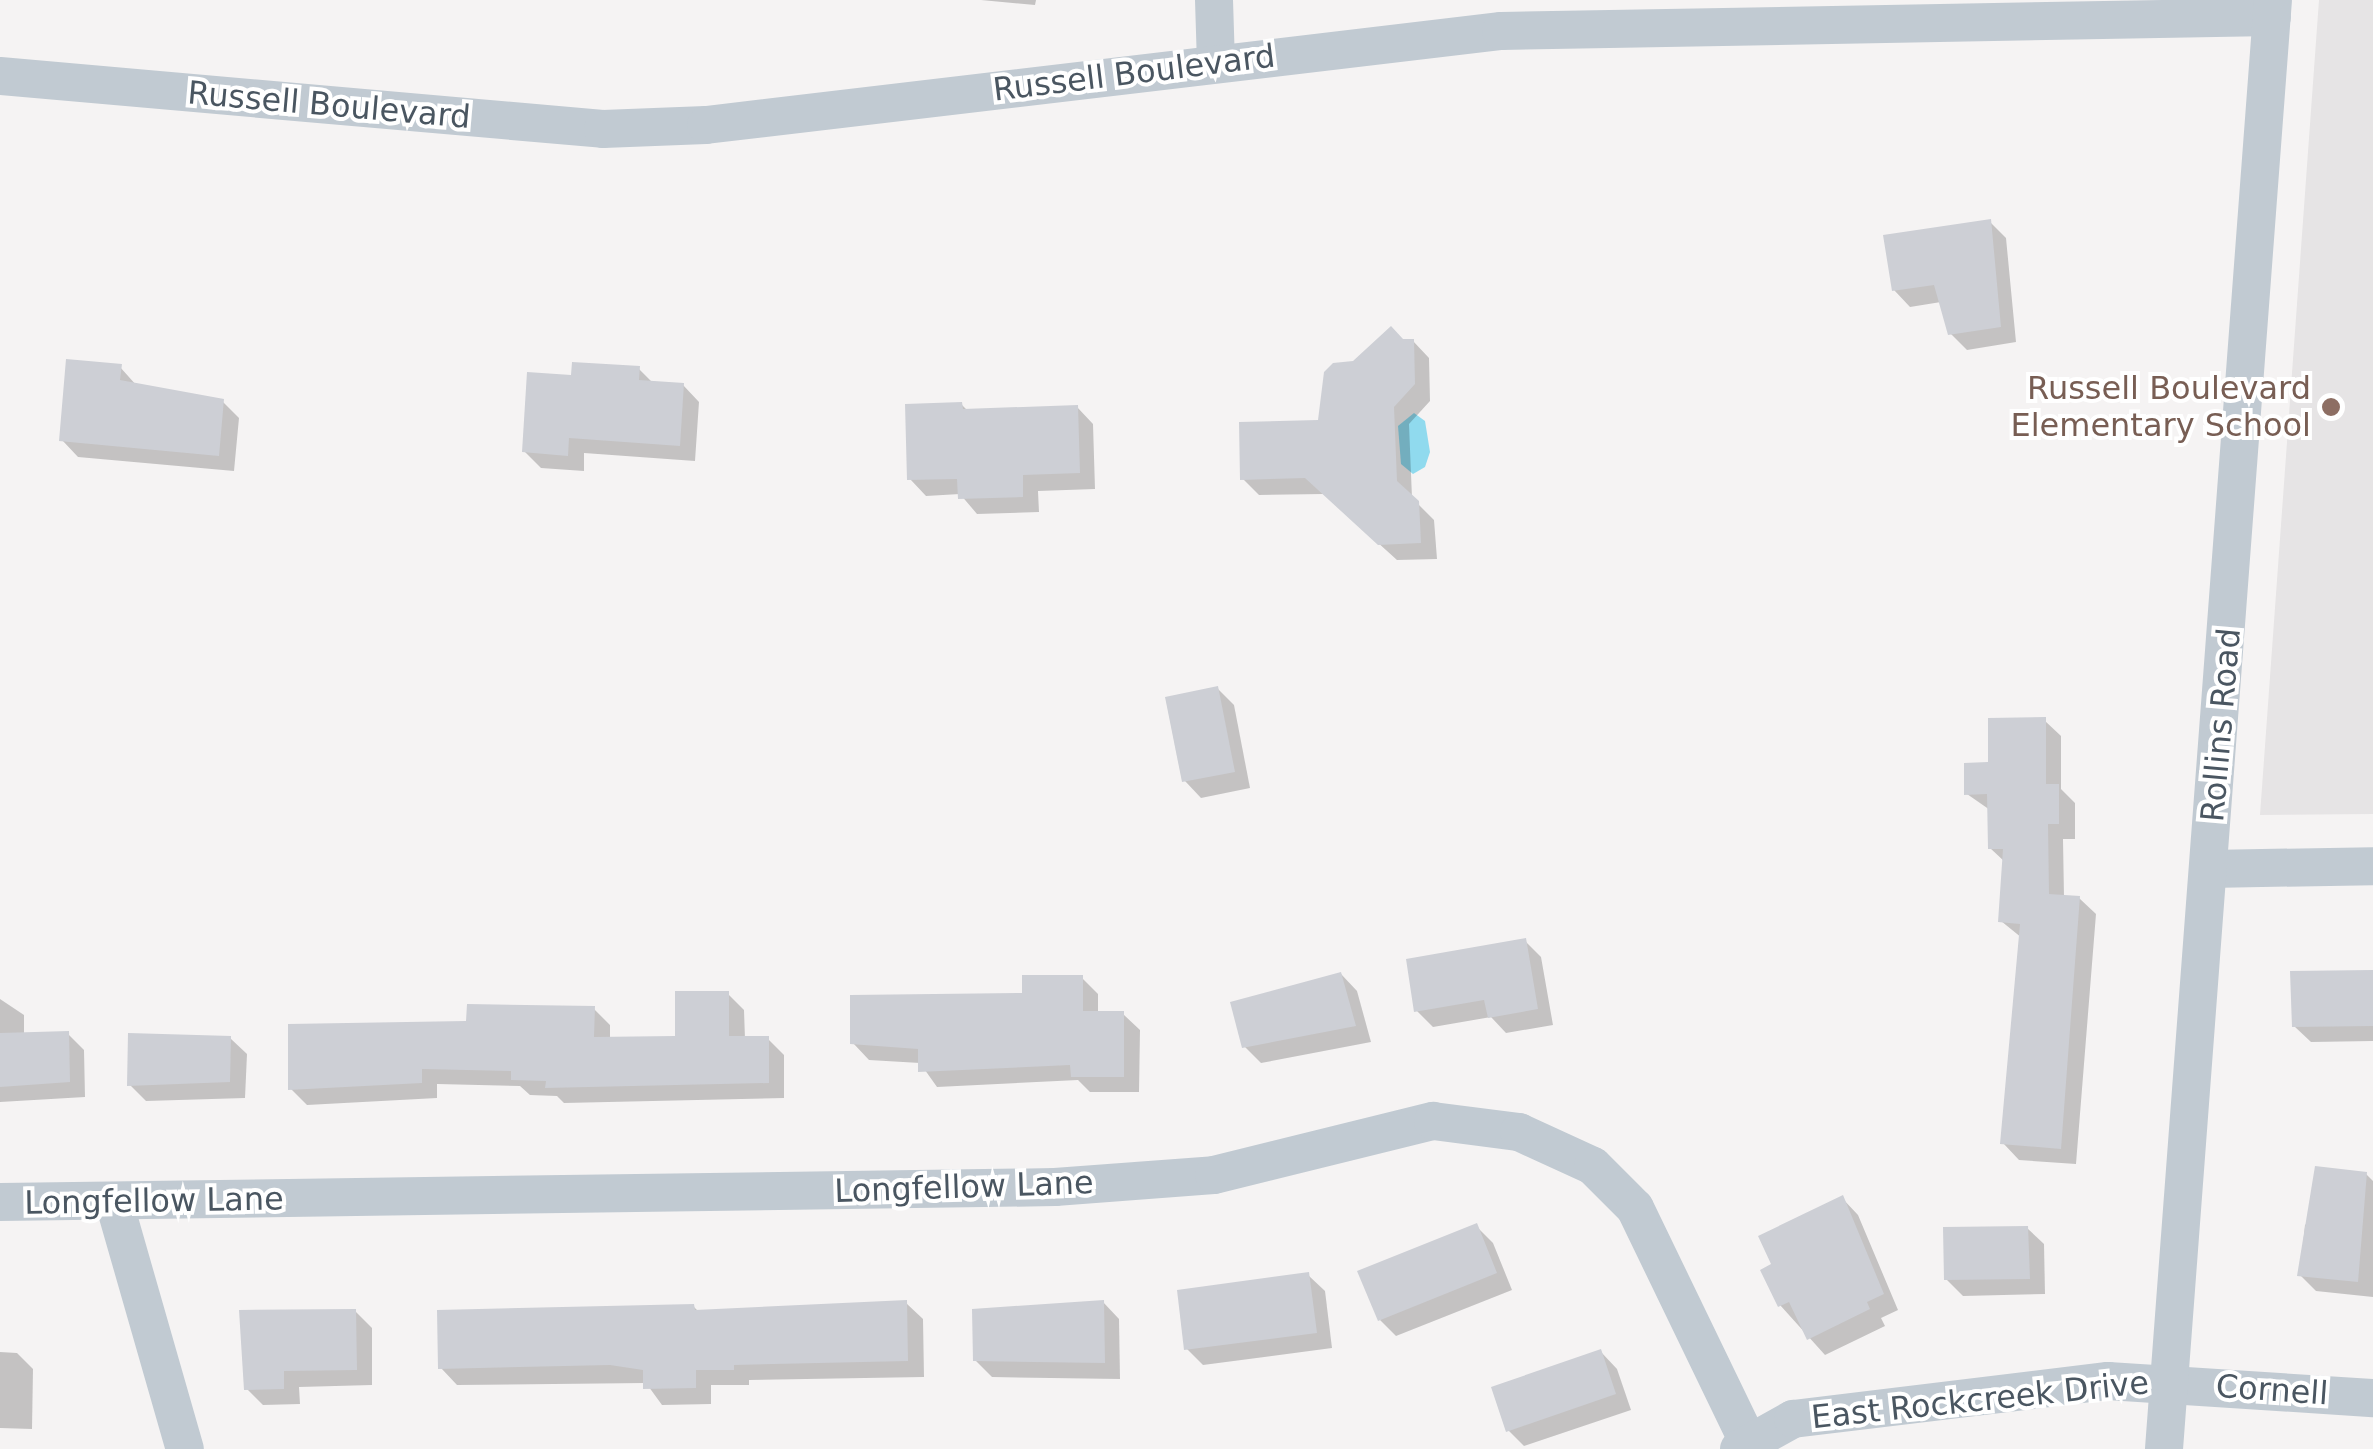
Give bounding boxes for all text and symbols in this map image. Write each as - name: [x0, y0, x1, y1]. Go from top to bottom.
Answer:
- street label: Russell Boulevard: [991, 37, 1277, 109]
- street label: Russell Boulevard: [186, 74, 472, 136]
- place label: Russell Boulevard Elementary School: [2010, 370, 2311, 445]
- marker: Russell Boulevard Elementary School: [2320, 396, 2342, 418]
- street label: Rollins Road: [2193, 626, 2249, 824]
- street label: Longfellow Lane: [834, 1163, 1094, 1211]
- street label: Longfellow Lane: [24, 1180, 284, 1222]
- street label: East Rockcreek Drive: [1809, 1363, 2151, 1437]
- street label: Cornell: [2215, 1367, 2329, 1413]

